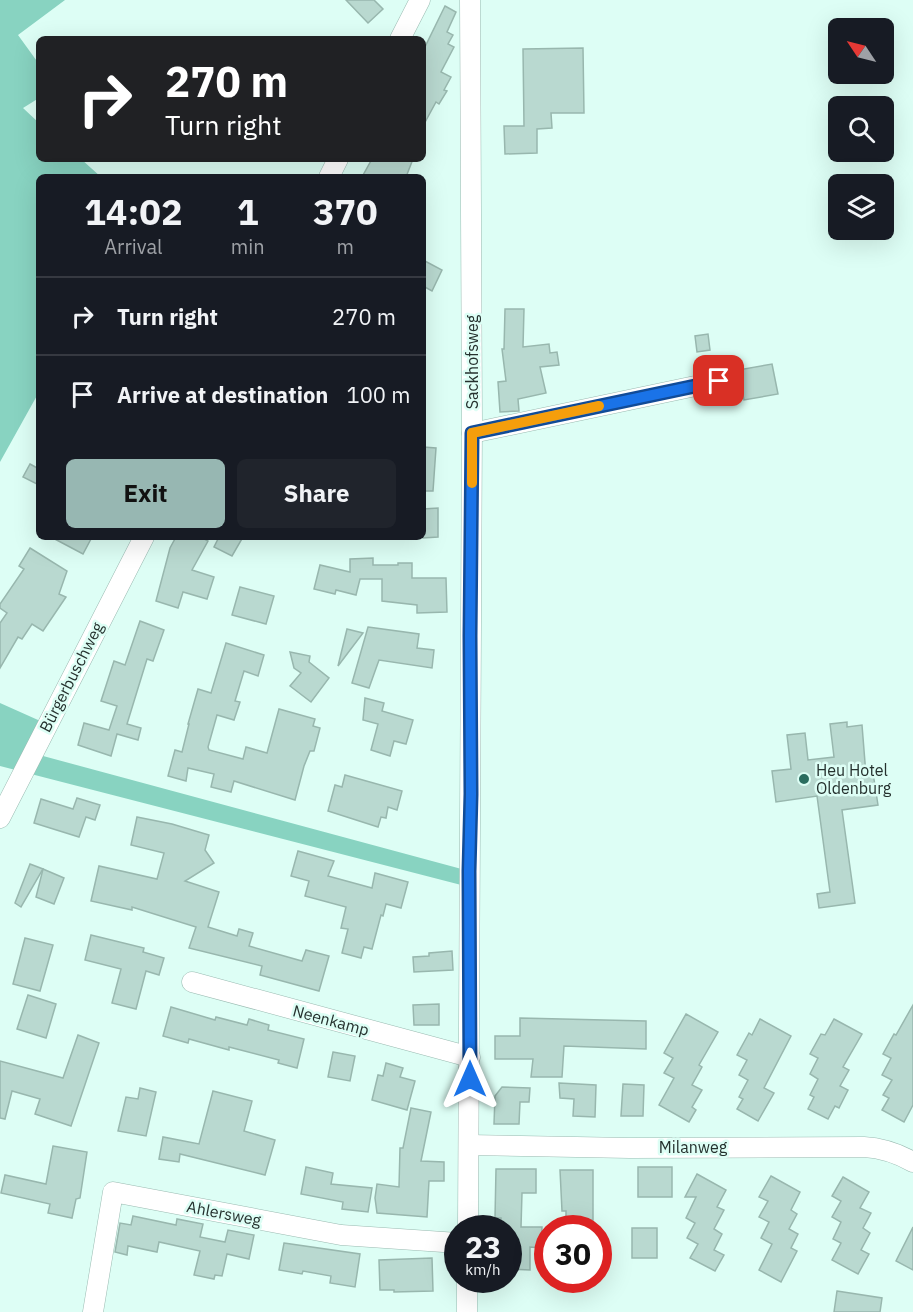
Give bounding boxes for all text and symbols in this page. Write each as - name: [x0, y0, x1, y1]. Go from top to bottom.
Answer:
- north arrow: [828, 18, 894, 84]
- map controls: [828, 18, 894, 240]
- text: 270 m: [165, 54, 288, 109]
- icon: right: [66, 60, 144, 138]
- button: search: [828, 96, 894, 162]
- text: Turn right: [165, 107, 282, 142]
- button: layers: [828, 174, 894, 240]
- text: 14:02: [84, 188, 183, 235]
- text: 1: [237, 188, 259, 235]
- text: 370: [313, 188, 378, 235]
- text: Arrival: [104, 233, 163, 260]
- text: min: [231, 233, 265, 260]
- text: m: [337, 233, 354, 260]
- icon: right: [66, 300, 99, 333]
- text: Turn right: [117, 302, 218, 331]
- text: 270 m: [332, 302, 396, 331]
- street label: Sackhofsweg: [462, 314, 482, 409]
- pin: [693, 355, 744, 406]
- icon: arrive: [702, 364, 735, 397]
- icon: arrive: [66, 378, 99, 411]
- text: Arrive at destination: [117, 380, 328, 409]
- text: 100 m: [346, 380, 410, 409]
- button: Exit: [66, 459, 225, 528]
- button: Share: [237, 459, 396, 528]
- street label: Bürgerbuschweg: [35, 618, 108, 735]
- place label: Heu Hotel Oldenburg: [816, 760, 892, 798]
- marker: Heu Hotel Oldenburg: [797, 772, 811, 786]
- street label: Neenkamp: [291, 1000, 371, 1040]
- position arrow: [438, 1047, 502, 1111]
- street label: Milanweg: [659, 1137, 728, 1157]
- street label: Ahlersweg: [185, 1196, 263, 1230]
- speed limit sign: 30: [534, 1215, 612, 1293]
- text: 23: [465, 1227, 501, 1266]
- text: km/h: [465, 1260, 501, 1279]

